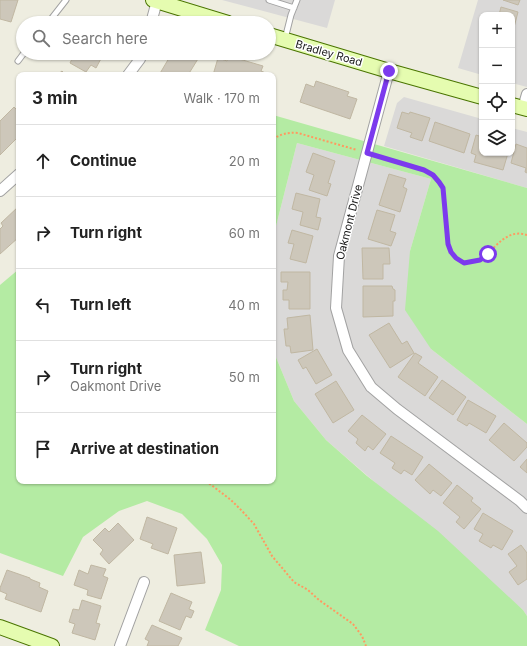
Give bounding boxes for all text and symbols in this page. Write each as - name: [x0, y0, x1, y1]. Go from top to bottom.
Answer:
- map controls: [479, 12, 515, 156]
- button: +: [479, 12, 515, 48]
- search box: [16, 16, 276, 60]
- icon: search: [30, 27, 52, 49]
- text: Search here: [62, 29, 148, 48]
- street label: Bradley Road: [294, 37, 364, 69]
- button: −: [479, 48, 515, 84]
- route end: [380, 62, 398, 80]
- button: locate: [479, 84, 515, 120]
- text: 3 min: [32, 88, 78, 108]
- text: Walk · 170 m: [184, 90, 260, 106]
- button: layers: [479, 120, 515, 156]
- icon: ahead: [32, 150, 54, 172]
- text: Continue: [70, 151, 137, 170]
- text: 20 m: [229, 153, 260, 169]
- street label: Oakmont Drive: [333, 183, 365, 261]
- icon: right: [32, 222, 54, 244]
- text: Turn right: [70, 223, 142, 242]
- text: 60 m: [229, 225, 260, 241]
- route start: [479, 245, 497, 263]
- icon: left: [32, 294, 54, 316]
- text: Turn left: [70, 295, 131, 314]
- text: 40 m: [228, 297, 260, 313]
- text: Turn right: [70, 359, 142, 378]
- icon: right: [32, 366, 54, 388]
- text: 50 m: [229, 369, 260, 385]
- text: Oakmont Drive: [70, 378, 161, 394]
- icon: arrive: [32, 438, 54, 460]
- text: Arrive at destination: [70, 439, 219, 458]

